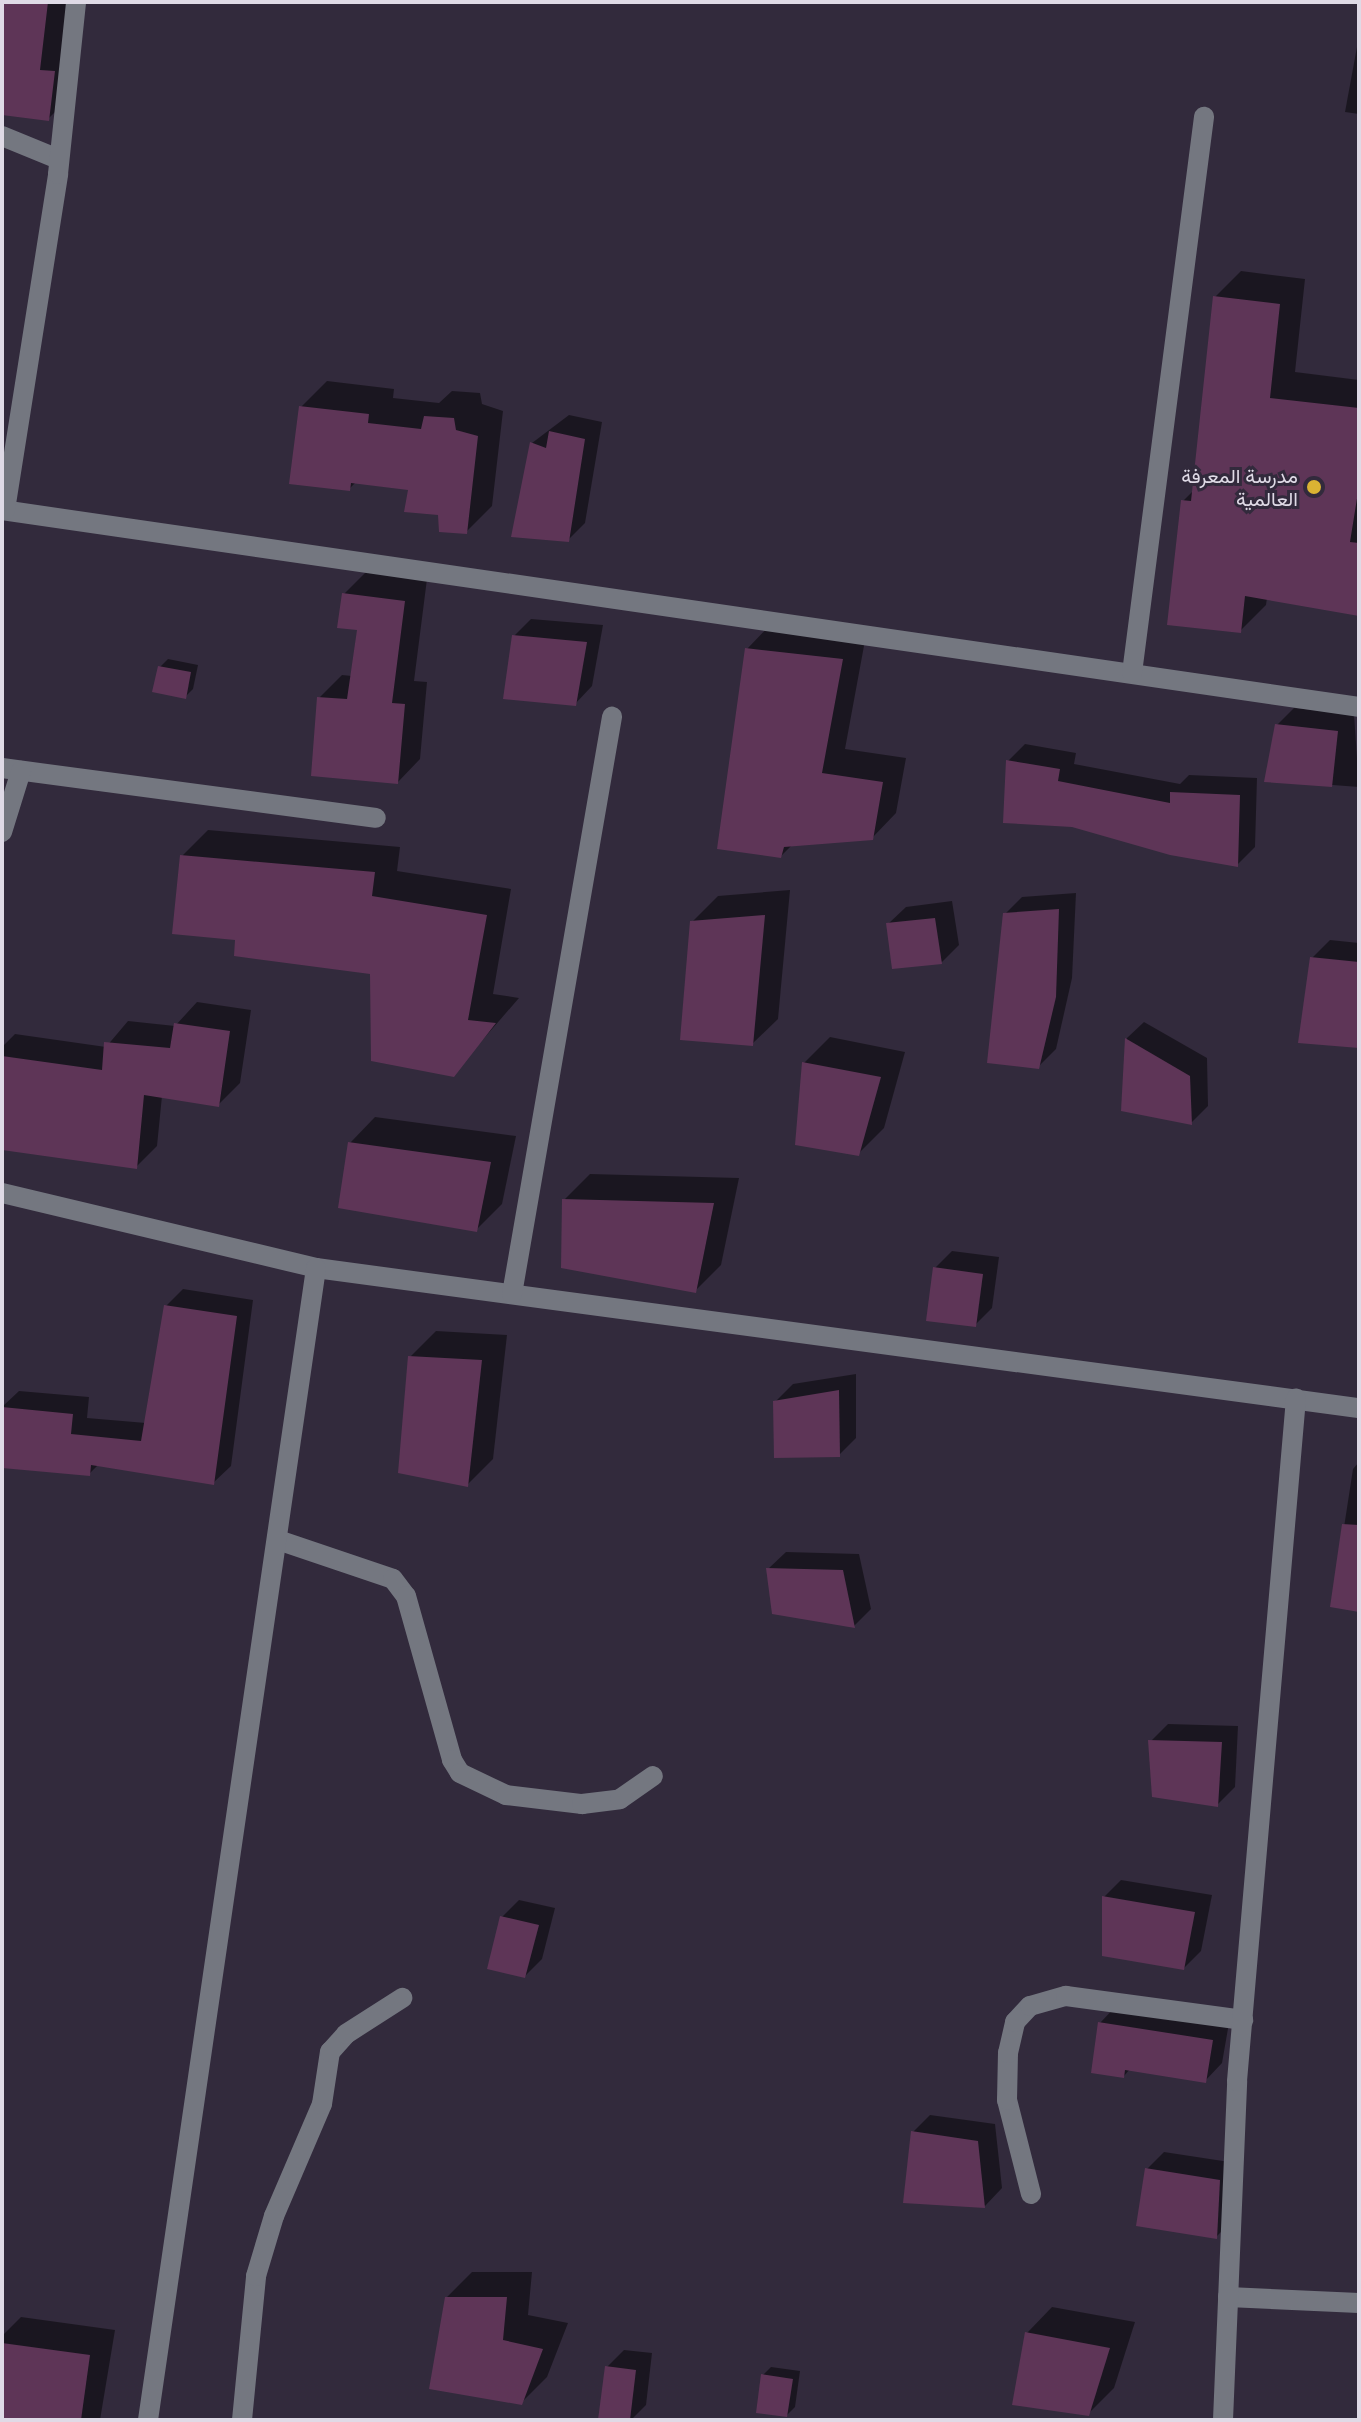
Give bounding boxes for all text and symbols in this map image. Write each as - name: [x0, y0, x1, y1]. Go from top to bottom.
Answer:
- place label: مدرسة المعرفة العالمية: [1181, 464, 1298, 511]
- marker: مدرسة المعرفة العالمية: [1305, 478, 1323, 496]

